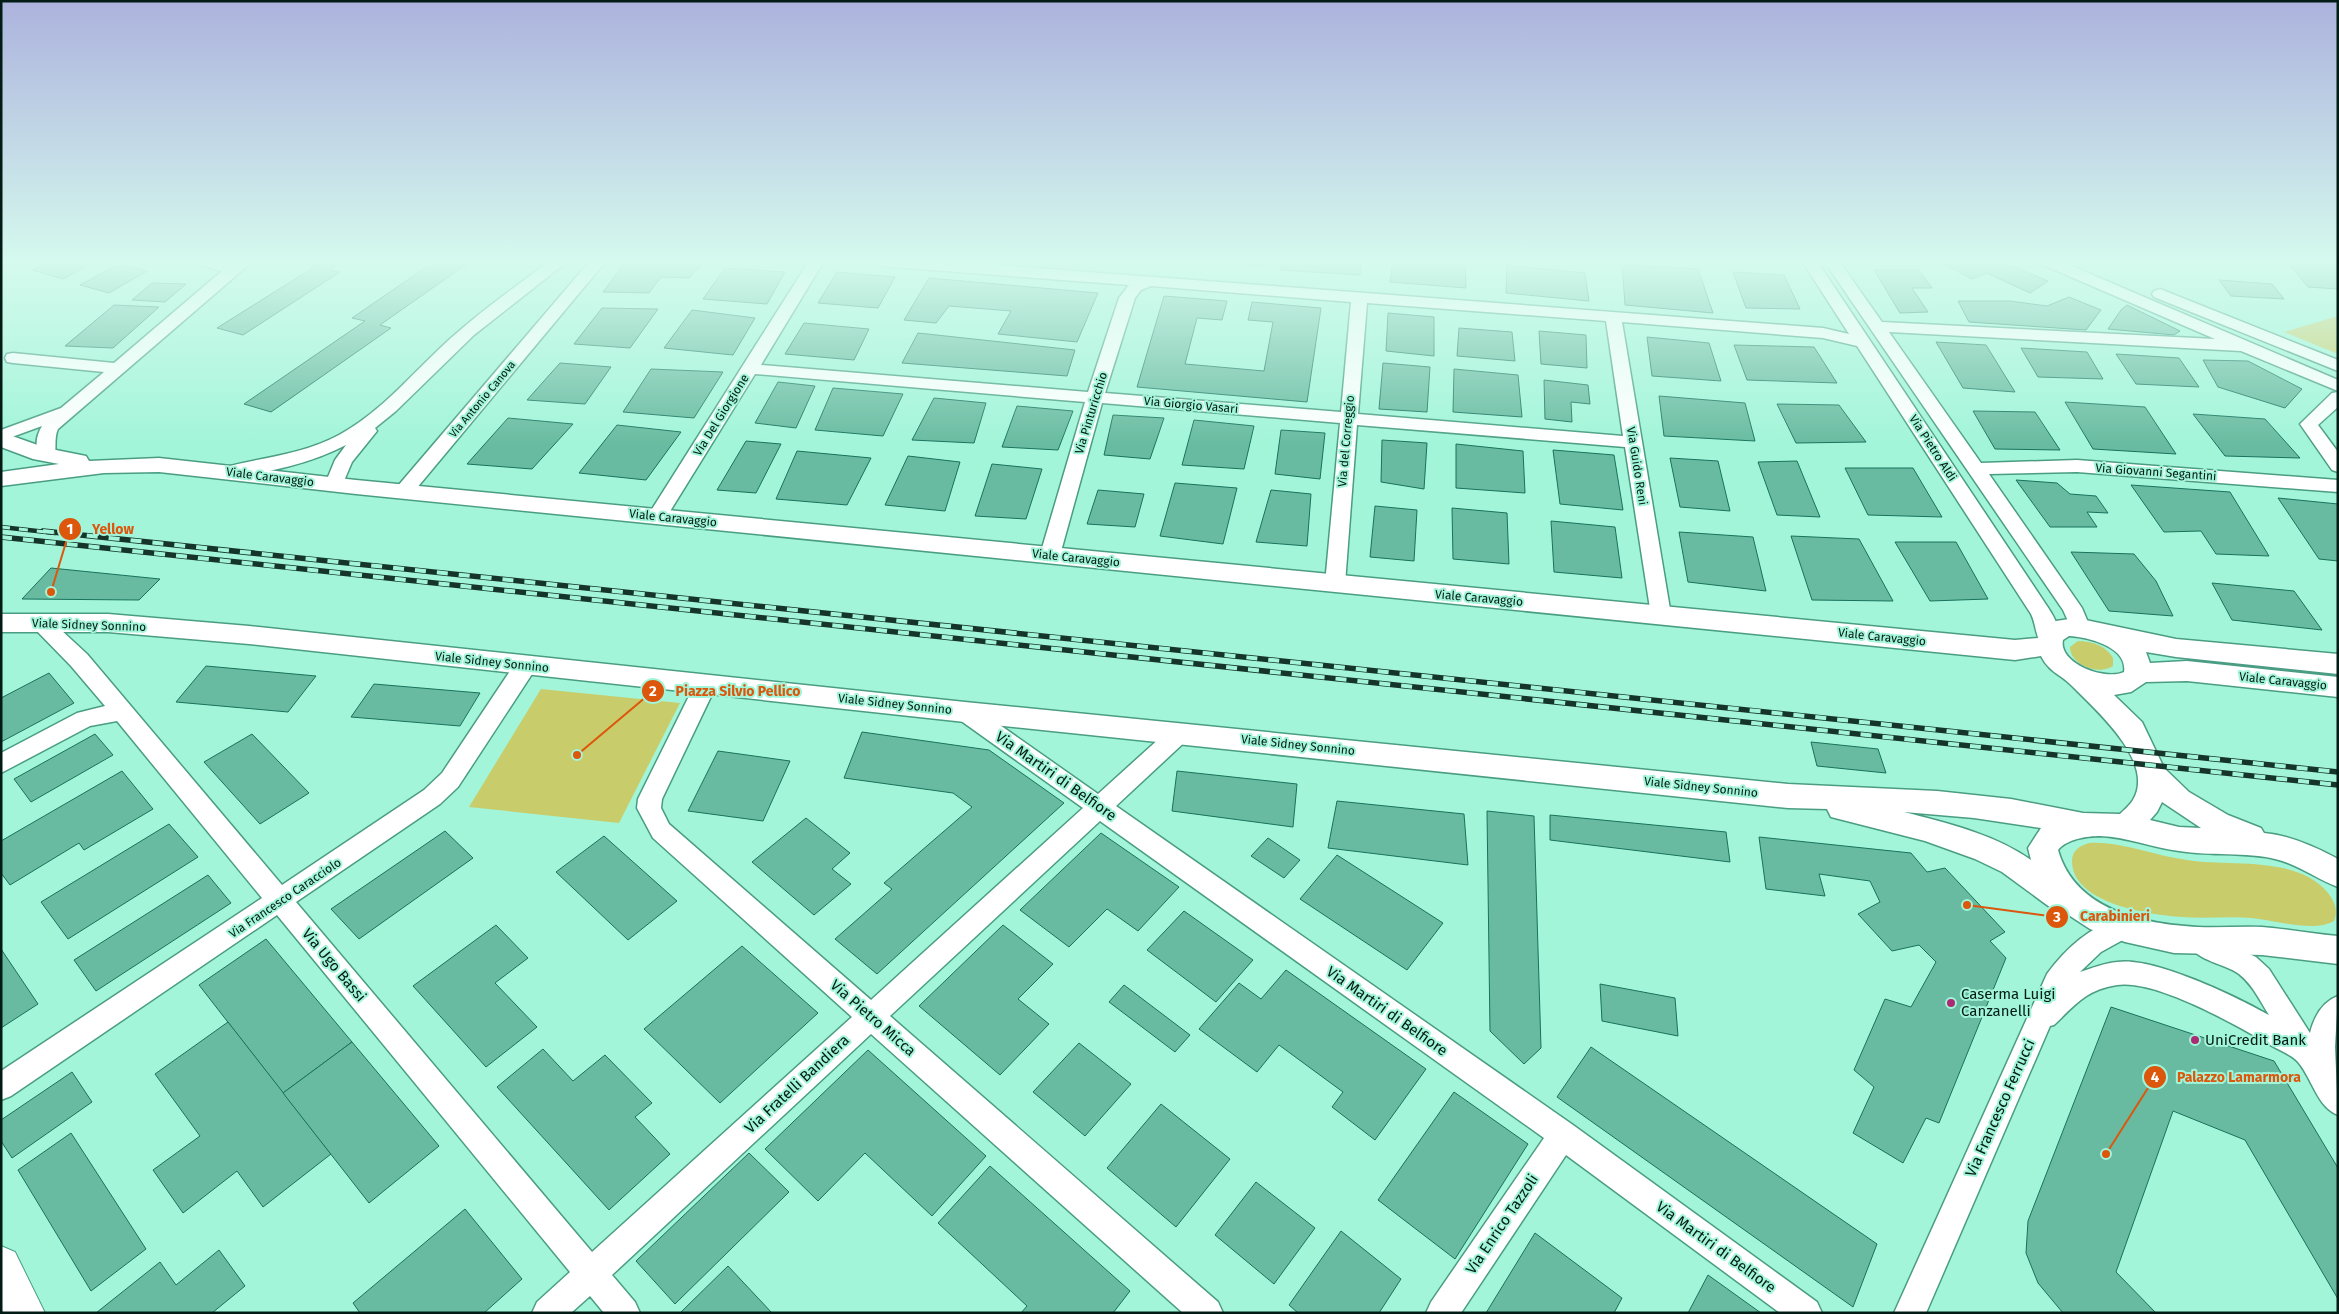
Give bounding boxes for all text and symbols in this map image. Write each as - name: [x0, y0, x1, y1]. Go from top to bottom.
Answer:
- street label: Via Antonio Canova: [447, 358, 518, 440]
- street label: Via Pinturicchio: [1072, 370, 1110, 456]
- street label: Via Del Giorgione: [690, 372, 752, 458]
- street label: Via Giorgio Vasari: [1143, 394, 1239, 416]
- street label: Via del Correggio: [1335, 395, 1357, 487]
- street label: Via Pietro Aldi: [1906, 412, 1960, 484]
- street label: Via Guido Reni: [1624, 426, 1650, 506]
- street label: Via Giovanni Segantini: [2095, 461, 2217, 483]
- street label: Viale Caravaggio: [225, 465, 315, 489]
- street label: Viale Caravaggio: [628, 506, 718, 530]
- callout: Yellow: [57, 514, 144, 543]
- text: 1: [67, 520, 73, 538]
- text: Yellow: [91, 521, 135, 538]
- street label: Viale Caravaggio: [1031, 546, 1121, 570]
- street label: Viale Caravaggio: [1434, 587, 1524, 609]
- street label: Viale Sidney Sonnino: [32, 616, 146, 634]
- street label: Viale Caravaggio: [1837, 625, 1927, 649]
- street label: Viale Sidney Sonnino: [434, 649, 550, 675]
- street label: Viale Caravaggio: [2238, 669, 2328, 693]
- callout: Piazza Silvio Pellico: [641, 677, 810, 706]
- text: 2: [649, 682, 657, 700]
- text: Piazza Silvio Pellico: [676, 683, 800, 700]
- street label: Viale Sidney Sonnino: [837, 691, 953, 717]
- street label: Via Martiri di Belfiore: [992, 727, 1120, 825]
- street label: Viale Sidney Sonnino: [1240, 732, 1356, 758]
- street label: Viale Sidney Sonnino: [1643, 774, 1759, 800]
- street label: Via Francesco Caracciolo: [226, 855, 344, 941]
- callout: Carabinieri: [2045, 902, 2160, 931]
- text: 3: [2052, 908, 2061, 926]
- text: Carabinieri: [2080, 908, 2150, 925]
- street label: Via Ugo Bassi: [298, 925, 370, 1005]
- street label: Via Martiri di Belfiore: [1323, 962, 1451, 1060]
- street label: Via Pietro Micca: [827, 976, 919, 1060]
- place label: Caserma Luigi Canzanelli: [1961, 985, 2055, 1020]
- marker: Caserma Luigi Canzanelli: [1945, 997, 1957, 1009]
- street label: Via Fratelli Bandiera: [741, 1031, 853, 1137]
- place label: UniCredit Bank: [2205, 1031, 2306, 1049]
- marker: UniCredit Bank: [2189, 1034, 2201, 1046]
- street label: Via Francesco Ferrucci: [1961, 1036, 2039, 1180]
- callout: Palazzo Lamarmora: [2143, 1063, 2311, 1092]
- text: 4: [2151, 1068, 2160, 1086]
- text: Palazzo Lamarmora: [2177, 1069, 2301, 1086]
- street label: Via Enrico Tazzoli: [1462, 1171, 1542, 1277]
- street label: Via Martiri di Belfiore: [1653, 1197, 1779, 1297]

